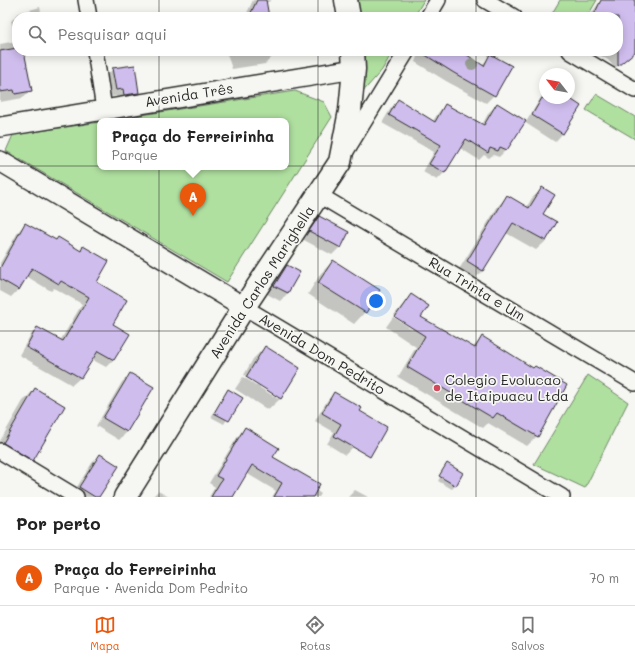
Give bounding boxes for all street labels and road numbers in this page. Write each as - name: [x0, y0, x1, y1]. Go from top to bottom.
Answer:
- street label: Avenida Três: [143, 78, 234, 111]
- street label: Avenida Carlos Marighella: [205, 202, 318, 362]
- street label: Rua Trinta e Um: [425, 252, 529, 325]
- street label: Avenida Dom Pedrito: [256, 308, 389, 399]

